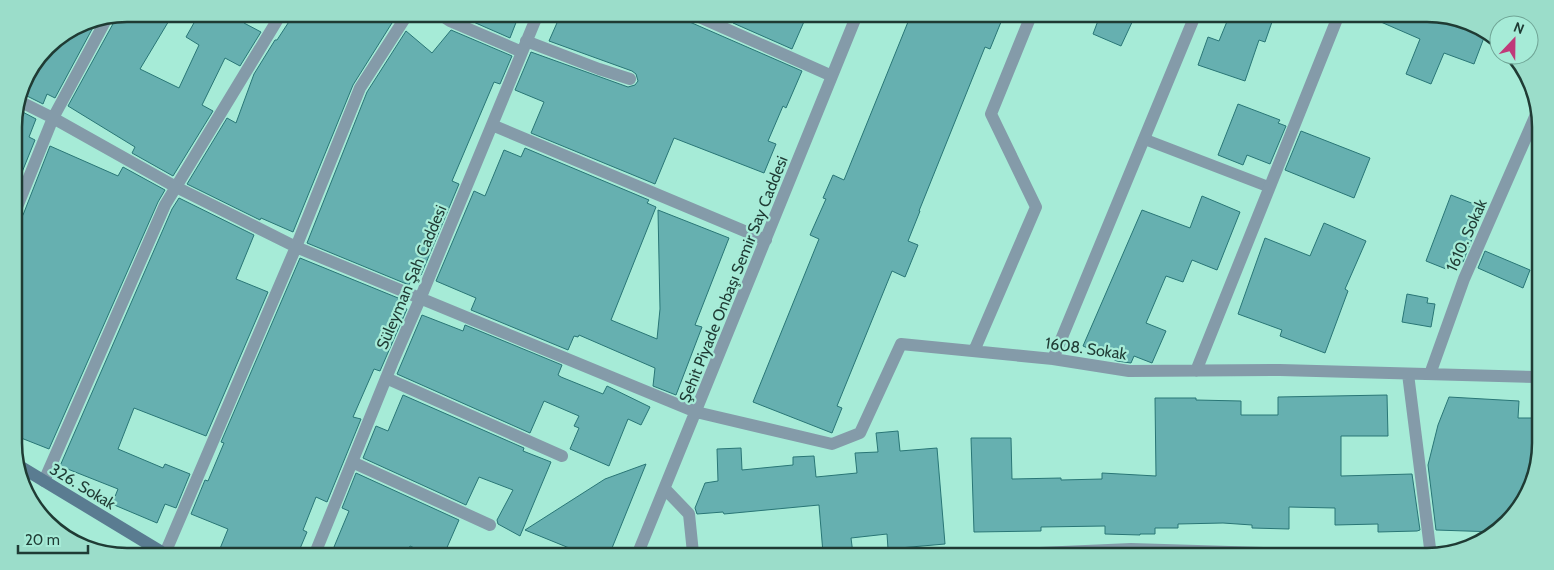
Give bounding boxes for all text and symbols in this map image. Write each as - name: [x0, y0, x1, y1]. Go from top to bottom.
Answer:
- north arrow: [1489, 15, 1539, 65]
- text: N: [1511, 18, 1527, 38]
- street label: Şehit Piyade Onbaşı Semir Say Caddesi: [675, 153, 792, 405]
- street label: 1610. Sokak: [1442, 195, 1491, 274]
- street label: Süleyman Şah Caddesi: [373, 202, 450, 352]
- street label: 1608. Sokak: [1044, 333, 1129, 364]
- street label: 326. Sokak: [47, 459, 120, 514]
- scale bar: [18, 522, 88, 554]
- text: 20 m: [25, 531, 60, 549]

